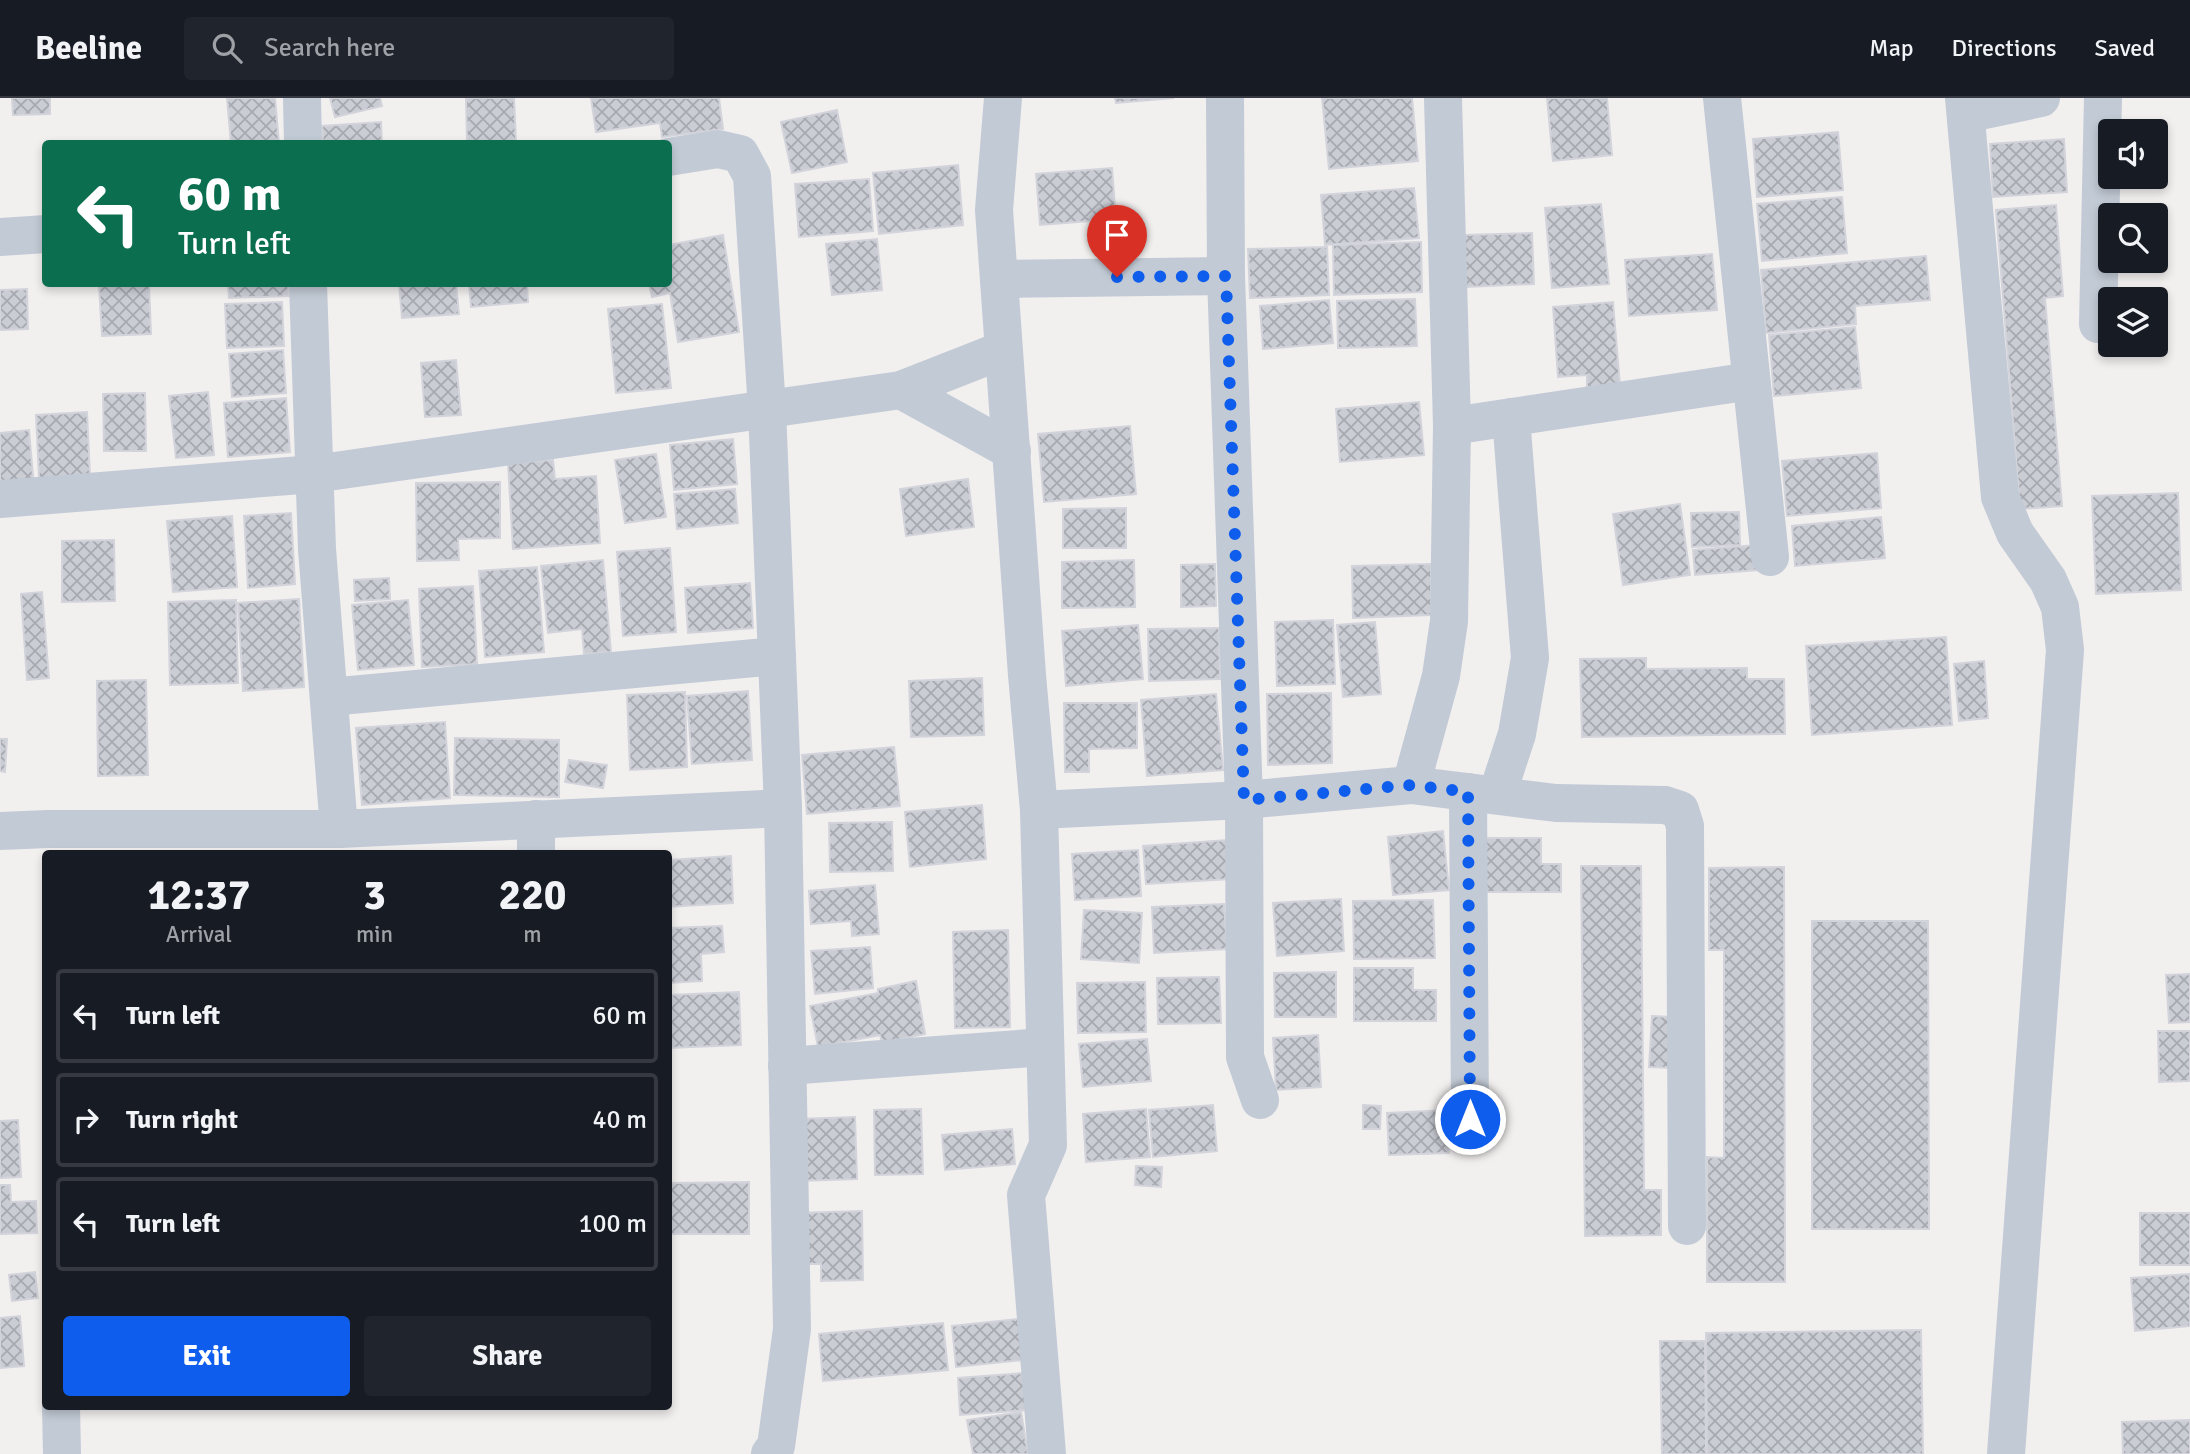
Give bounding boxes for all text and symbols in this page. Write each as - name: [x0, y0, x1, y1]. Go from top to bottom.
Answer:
- search box: [184, 17, 674, 80]
- text: Beeline: [35, 28, 142, 69]
- icon: search: [208, 29, 246, 67]
- text: Search here: [264, 32, 395, 64]
- text: Map: [1869, 33, 1914, 63]
- text: Directions: [1952, 33, 2057, 63]
- text: Saved: [2095, 33, 2155, 63]
- map controls: [2098, 119, 2168, 357]
- button: sound: [2098, 119, 2168, 189]
- text: 60 m: [178, 164, 281, 224]
- icon: left: [63, 168, 154, 259]
- button: search: [2098, 203, 2168, 273]
- pin: [1087, 205, 1147, 277]
- icon: arrive: [1098, 216, 1136, 254]
- text: Turn left: [178, 224, 291, 263]
- button: layers: [2098, 287, 2168, 357]
- text: 12:37: [147, 870, 251, 921]
- text: 3: [363, 870, 386, 921]
- text: 220: [498, 870, 567, 921]
- text: Arrival: [166, 920, 232, 949]
- text: min: [356, 920, 393, 949]
- text: m: [523, 920, 542, 949]
- icon: left: [67, 997, 105, 1035]
- text: Turn left: [126, 1000, 220, 1032]
- text: 60 m: [592, 1000, 647, 1032]
- position arrow: [1433, 1082, 1507, 1156]
- icon: right: [67, 1101, 105, 1139]
- text: Turn right: [126, 1104, 238, 1136]
- text: 40 m: [592, 1104, 647, 1136]
- icon: left: [67, 1205, 105, 1243]
- text: Turn left: [126, 1208, 220, 1240]
- text: 100 m: [578, 1208, 647, 1240]
- button: Exit: [63, 1316, 350, 1396]
- button: Share: [364, 1316, 651, 1396]

